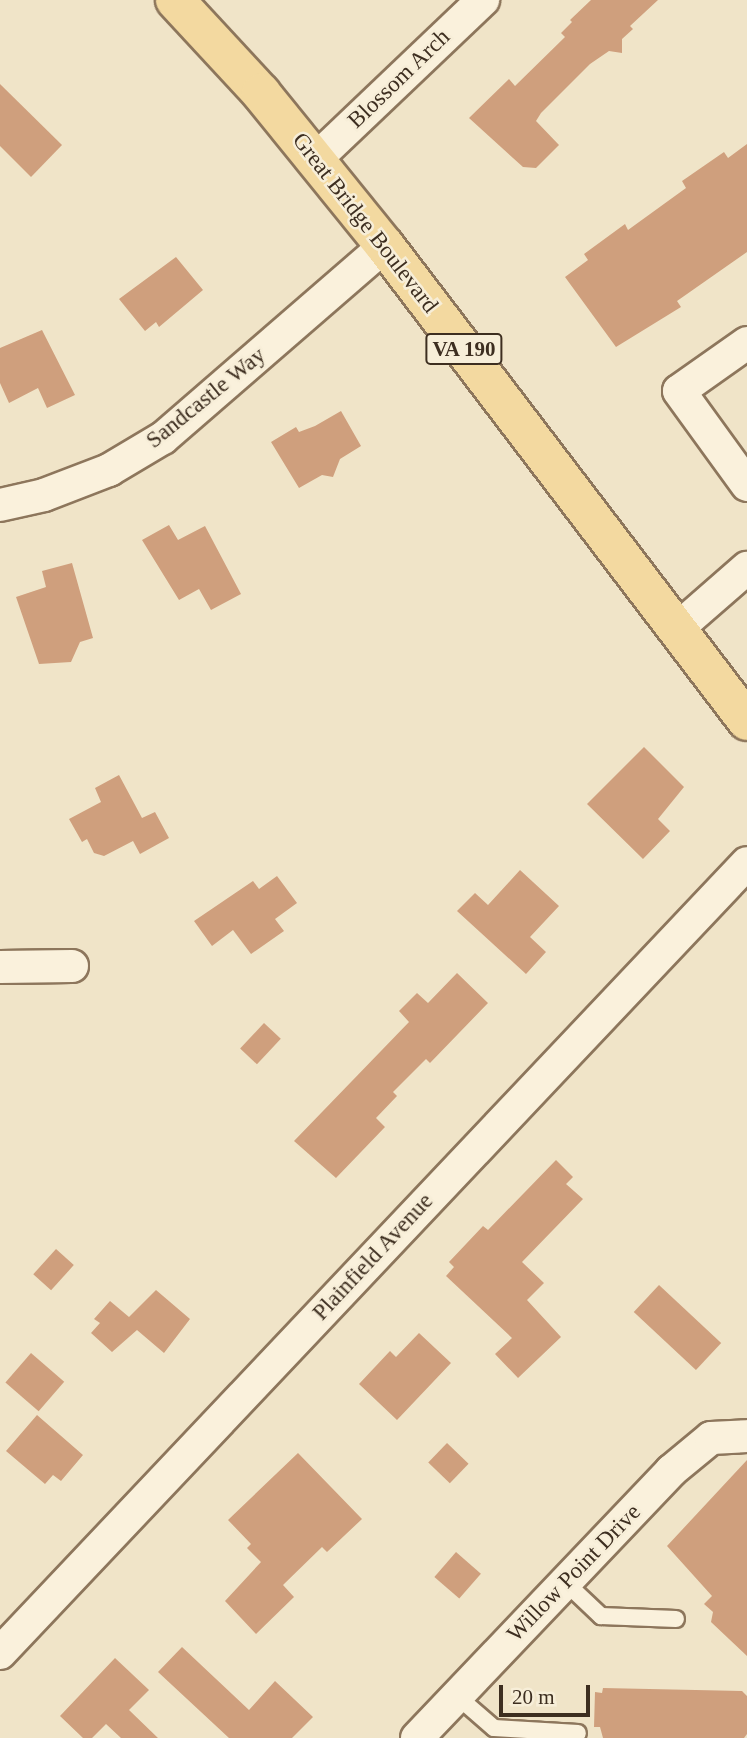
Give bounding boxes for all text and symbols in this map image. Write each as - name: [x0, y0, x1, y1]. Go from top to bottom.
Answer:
- street label: Blossom Arch: [342, 23, 456, 135]
- street label: Great Bridge Boulevard: [286, 127, 444, 319]
- road number: VA 190: [424, 332, 504, 366]
- street label: Sandcastle Way: [141, 341, 271, 455]
- street label: Plainfield Avenue: [307, 1187, 439, 1327]
- street label: Willow Point Drive: [501, 1498, 647, 1648]
- scale bar: [502, 1672, 593, 1716]
- text: 20 m: [512, 1685, 555, 1709]

